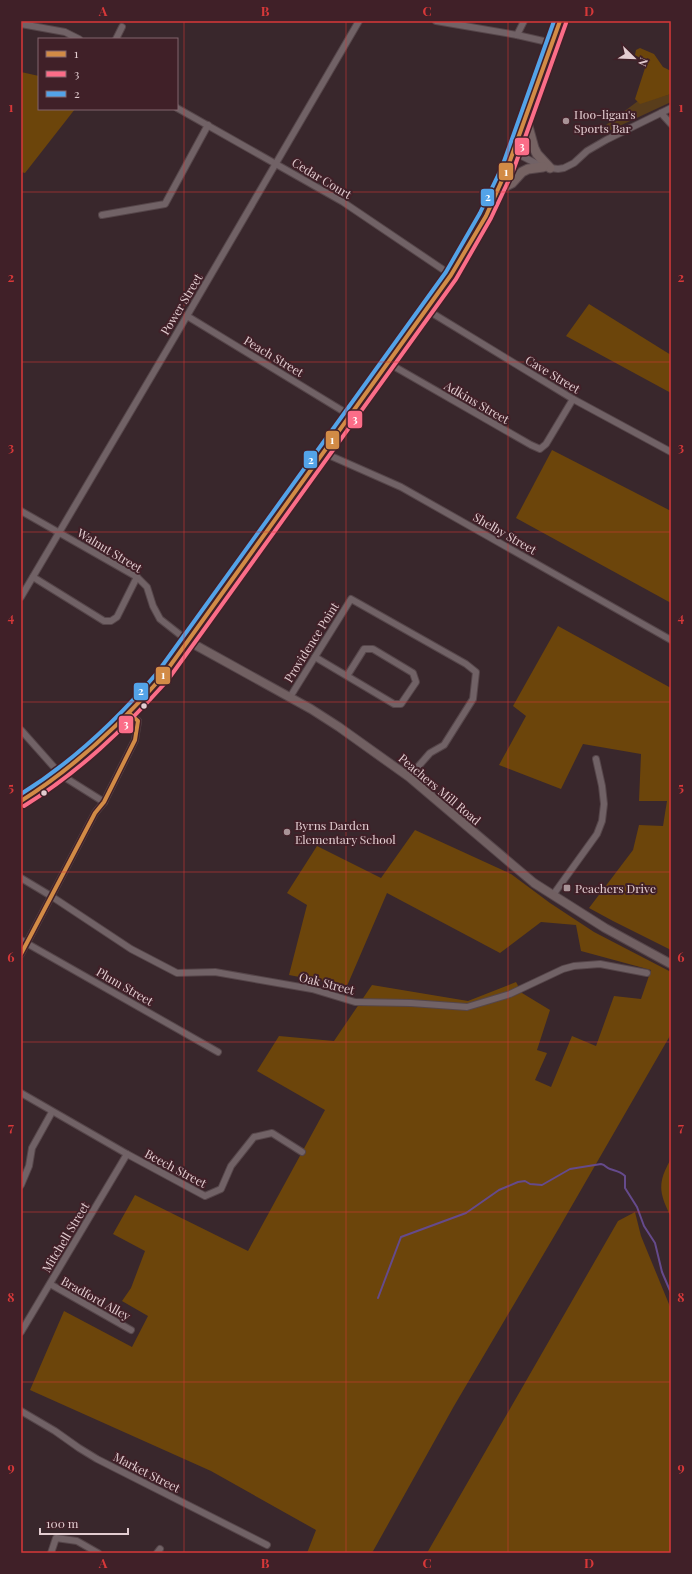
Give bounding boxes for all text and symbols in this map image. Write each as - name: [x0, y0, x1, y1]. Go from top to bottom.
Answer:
- text: A: [98, 2, 108, 19]
- text: B: [261, 2, 270, 19]
- text: C: [422, 2, 432, 19]
- text: D: [584, 2, 594, 19]
- legend: [38, 38, 178, 110]
- north arrow: [614, 38, 654, 78]
- text: 1: [74, 45, 79, 61]
- text: N: [635, 56, 652, 69]
- text: 3: [74, 65, 79, 81]
- text: 2: [74, 85, 80, 101]
- text: 1: [9, 98, 14, 115]
- text: 1: [679, 98, 684, 115]
- place label: Hoo-ligan's Sports Bar: [574, 106, 636, 136]
- marker: Hoo-ligan's Sports Bar: [561, 116, 571, 126]
- line badge: 3: [514, 137, 530, 156]
- text: 3: [519, 138, 525, 153]
- street label: Cedar Court: [289, 154, 355, 202]
- line badge: 1: [498, 162, 514, 181]
- text: 1: [504, 164, 508, 179]
- line badge: 2: [480, 188, 495, 207]
- text: 2: [485, 189, 491, 204]
- text: 2: [8, 268, 15, 285]
- text: 2: [678, 268, 685, 285]
- street label: Power Street: [156, 270, 206, 338]
- street label: Peach Street: [241, 332, 307, 381]
- street label: Cave Street: [523, 351, 584, 397]
- street label: Adkins Street: [441, 376, 513, 427]
- line badge: 3: [347, 410, 363, 429]
- text: 3: [352, 411, 358, 426]
- line badge: 1: [325, 430, 340, 450]
- text: 1: [330, 432, 334, 447]
- text: 3: [8, 438, 14, 455]
- text: 3: [678, 438, 684, 455]
- line badge: 2: [303, 450, 318, 469]
- text: 2: [308, 452, 314, 467]
- street label: Shelby Street: [470, 508, 540, 558]
- street label: Walnut Street: [74, 524, 146, 576]
- street label: Providence Point: [280, 598, 342, 685]
- text: 4: [8, 608, 15, 625]
- text: 4: [678, 608, 685, 625]
- line badge: 1: [155, 666, 171, 685]
- text: 1: [161, 667, 165, 682]
- line badge: 2: [133, 682, 149, 701]
- text: 2: [138, 683, 144, 698]
- unlabelled marker: [139, 701, 149, 711]
- line badge: 3: [118, 715, 134, 734]
- text: 3: [123, 716, 129, 731]
- street label: Peachers Mill Road: [396, 750, 484, 828]
- text: 5: [8, 778, 14, 795]
- text: 5: [678, 778, 684, 795]
- unlabelled marker: [39, 788, 49, 798]
- place label: Byrns Darden Elementary School: [295, 817, 396, 847]
- marker: Byrns Darden Elementary School: [282, 827, 292, 837]
- place label: Peachers Drive: [575, 880, 656, 896]
- marker: Peachers Drive: [562, 883, 572, 893]
- text: 6: [7, 948, 15, 965]
- text: 6: [677, 948, 685, 965]
- street label: Plum Street: [94, 963, 157, 1009]
- street label: Oak Street: [298, 968, 357, 998]
- text: 7: [8, 1118, 14, 1135]
- text: 7: [678, 1118, 684, 1135]
- street label: Beech Street: [142, 1145, 210, 1191]
- street label: Mitchell Street: [38, 1198, 93, 1275]
- street label: Bradford Alley: [58, 1272, 134, 1324]
- text: 8: [7, 1288, 15, 1305]
- text: 8: [677, 1288, 685, 1305]
- street label: Market Street: [111, 1448, 184, 1496]
- text: 9: [7, 1458, 15, 1475]
- text: 9: [677, 1458, 685, 1475]
- scale bar: [40, 1510, 128, 1536]
- text: 100 m: [46, 1515, 79, 1531]
- text: A: [98, 1554, 108, 1571]
- text: B: [261, 1554, 270, 1571]
- text: C: [422, 1554, 432, 1571]
- text: D: [584, 1554, 594, 1571]

